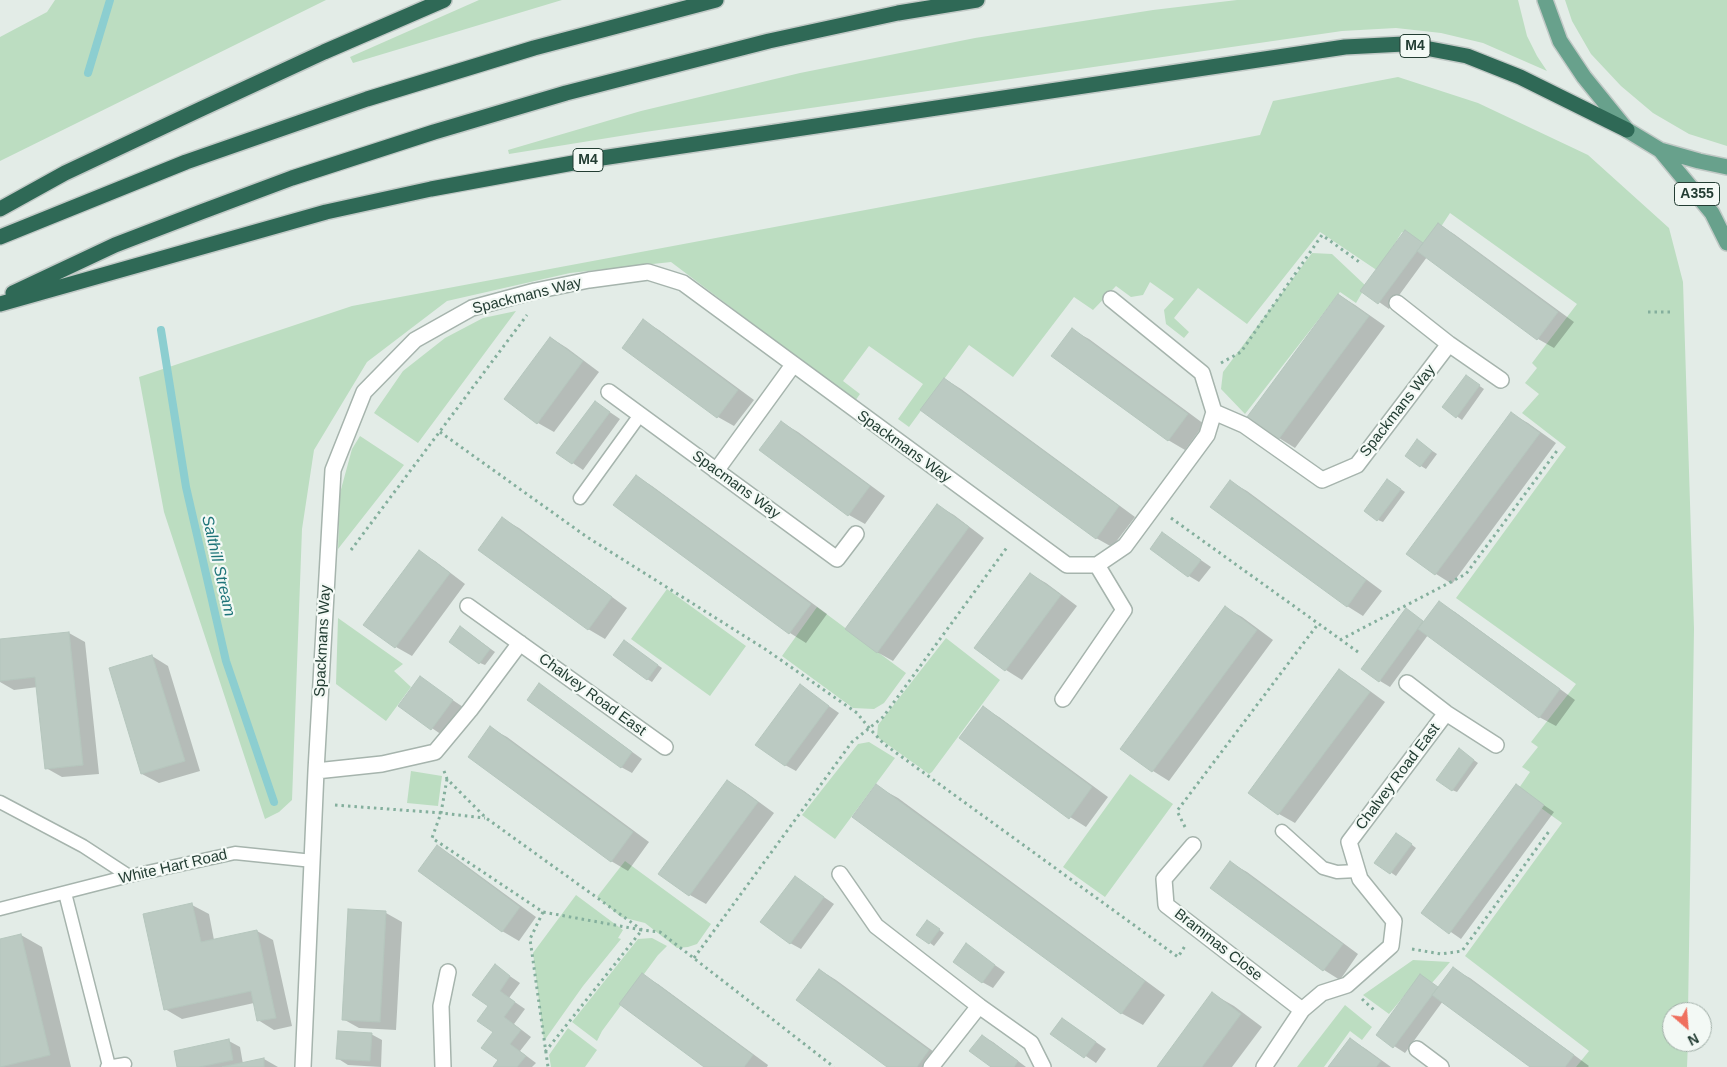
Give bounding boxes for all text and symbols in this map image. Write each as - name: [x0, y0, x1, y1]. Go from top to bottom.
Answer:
- road number: M4: [1400, 34, 1430, 58]
- road number: M4: [573, 148, 603, 172]
- road number: A355: [1674, 182, 1720, 205]
- street label: Spackmans Way: [470, 274, 584, 318]
- street label: Spackmans Way: [1356, 361, 1440, 461]
- street label: Spackmans Way: [853, 407, 955, 487]
- street label: Spacmans Way: [688, 447, 784, 523]
- water label: Salthill Stream: [197, 514, 239, 618]
- street label: Spackmans Way: [311, 585, 335, 697]
- street label: Chalvey Road East: [535, 650, 649, 740]
- street label: Chalvey Road East: [1352, 720, 1444, 834]
- street label: White Hart Road: [117, 846, 229, 888]
- street label: Brammas Close: [1170, 905, 1266, 985]
- north arrow: [1662, 1002, 1712, 1052]
- text: N: [1685, 1030, 1701, 1049]

